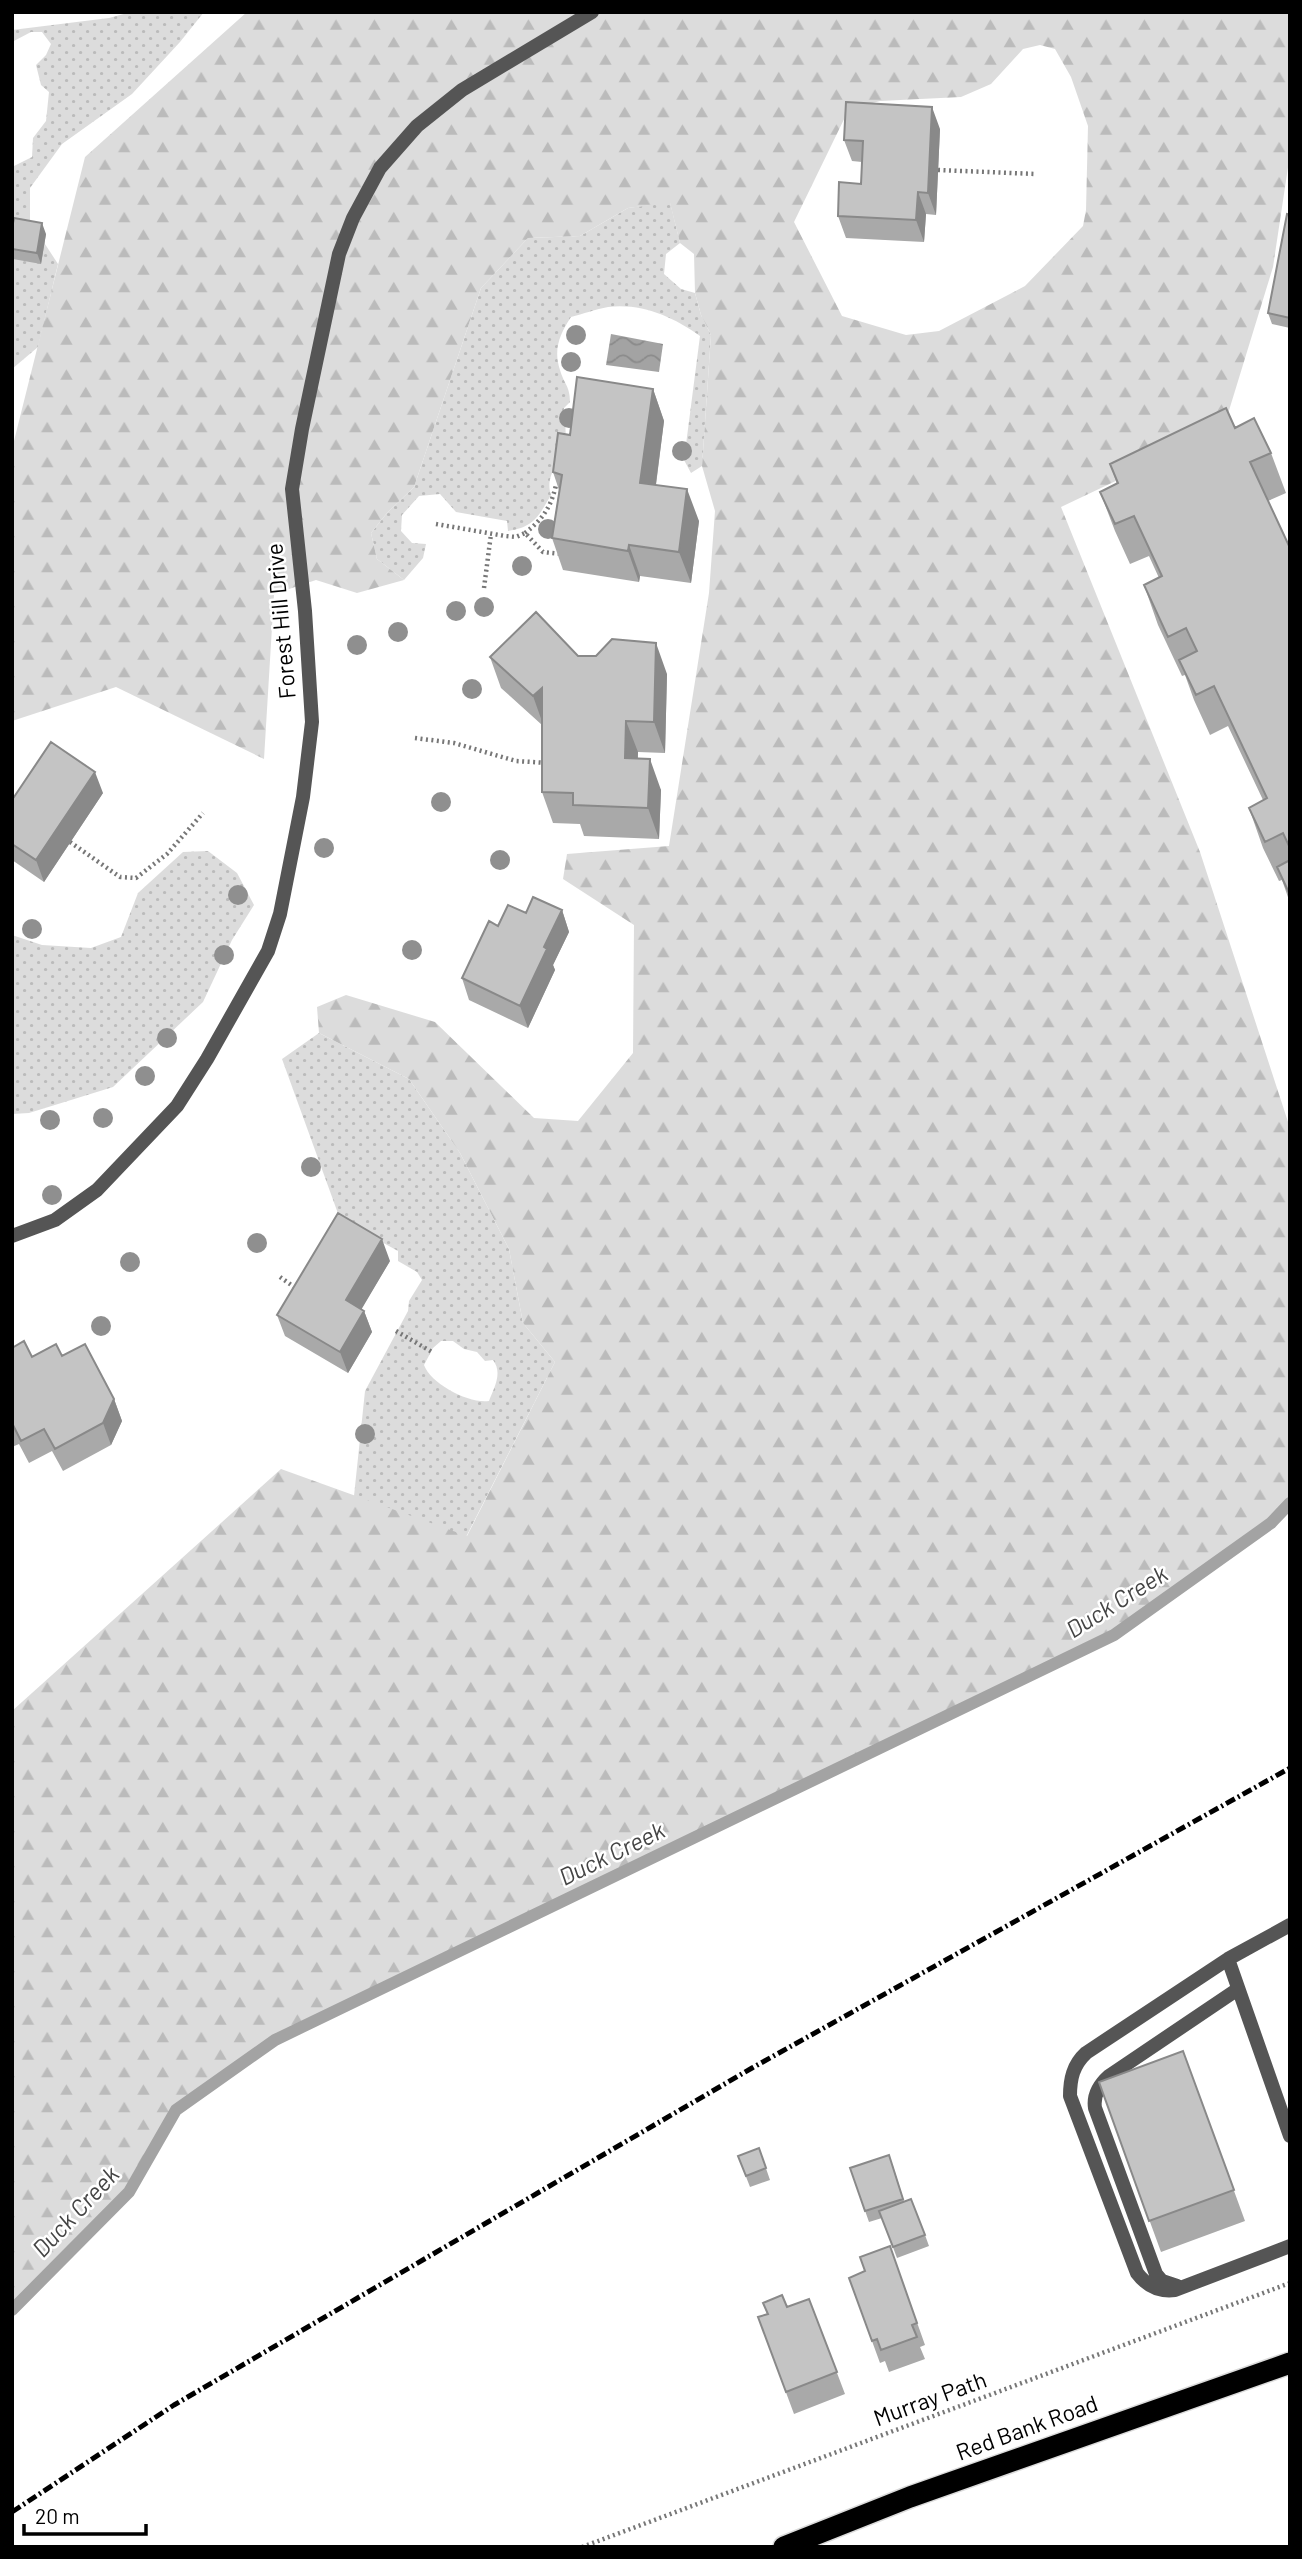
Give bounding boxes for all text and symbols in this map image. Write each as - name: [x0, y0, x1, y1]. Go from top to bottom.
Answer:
- street label: Forest Hill Drive: [259, 542, 301, 700]
- water label: Duck Creek: [1060, 1558, 1172, 1643]
- water label: Duck Creek: [554, 1815, 669, 1891]
- water label: Duck Creek: [25, 2159, 125, 2263]
- street label: Murray Path: [869, 2365, 990, 2431]
- street label: Red Bank Road: [952, 2388, 1101, 2466]
- scale bar: [24, 2492, 147, 2536]
- text: 20 m: [35, 2503, 80, 2528]

